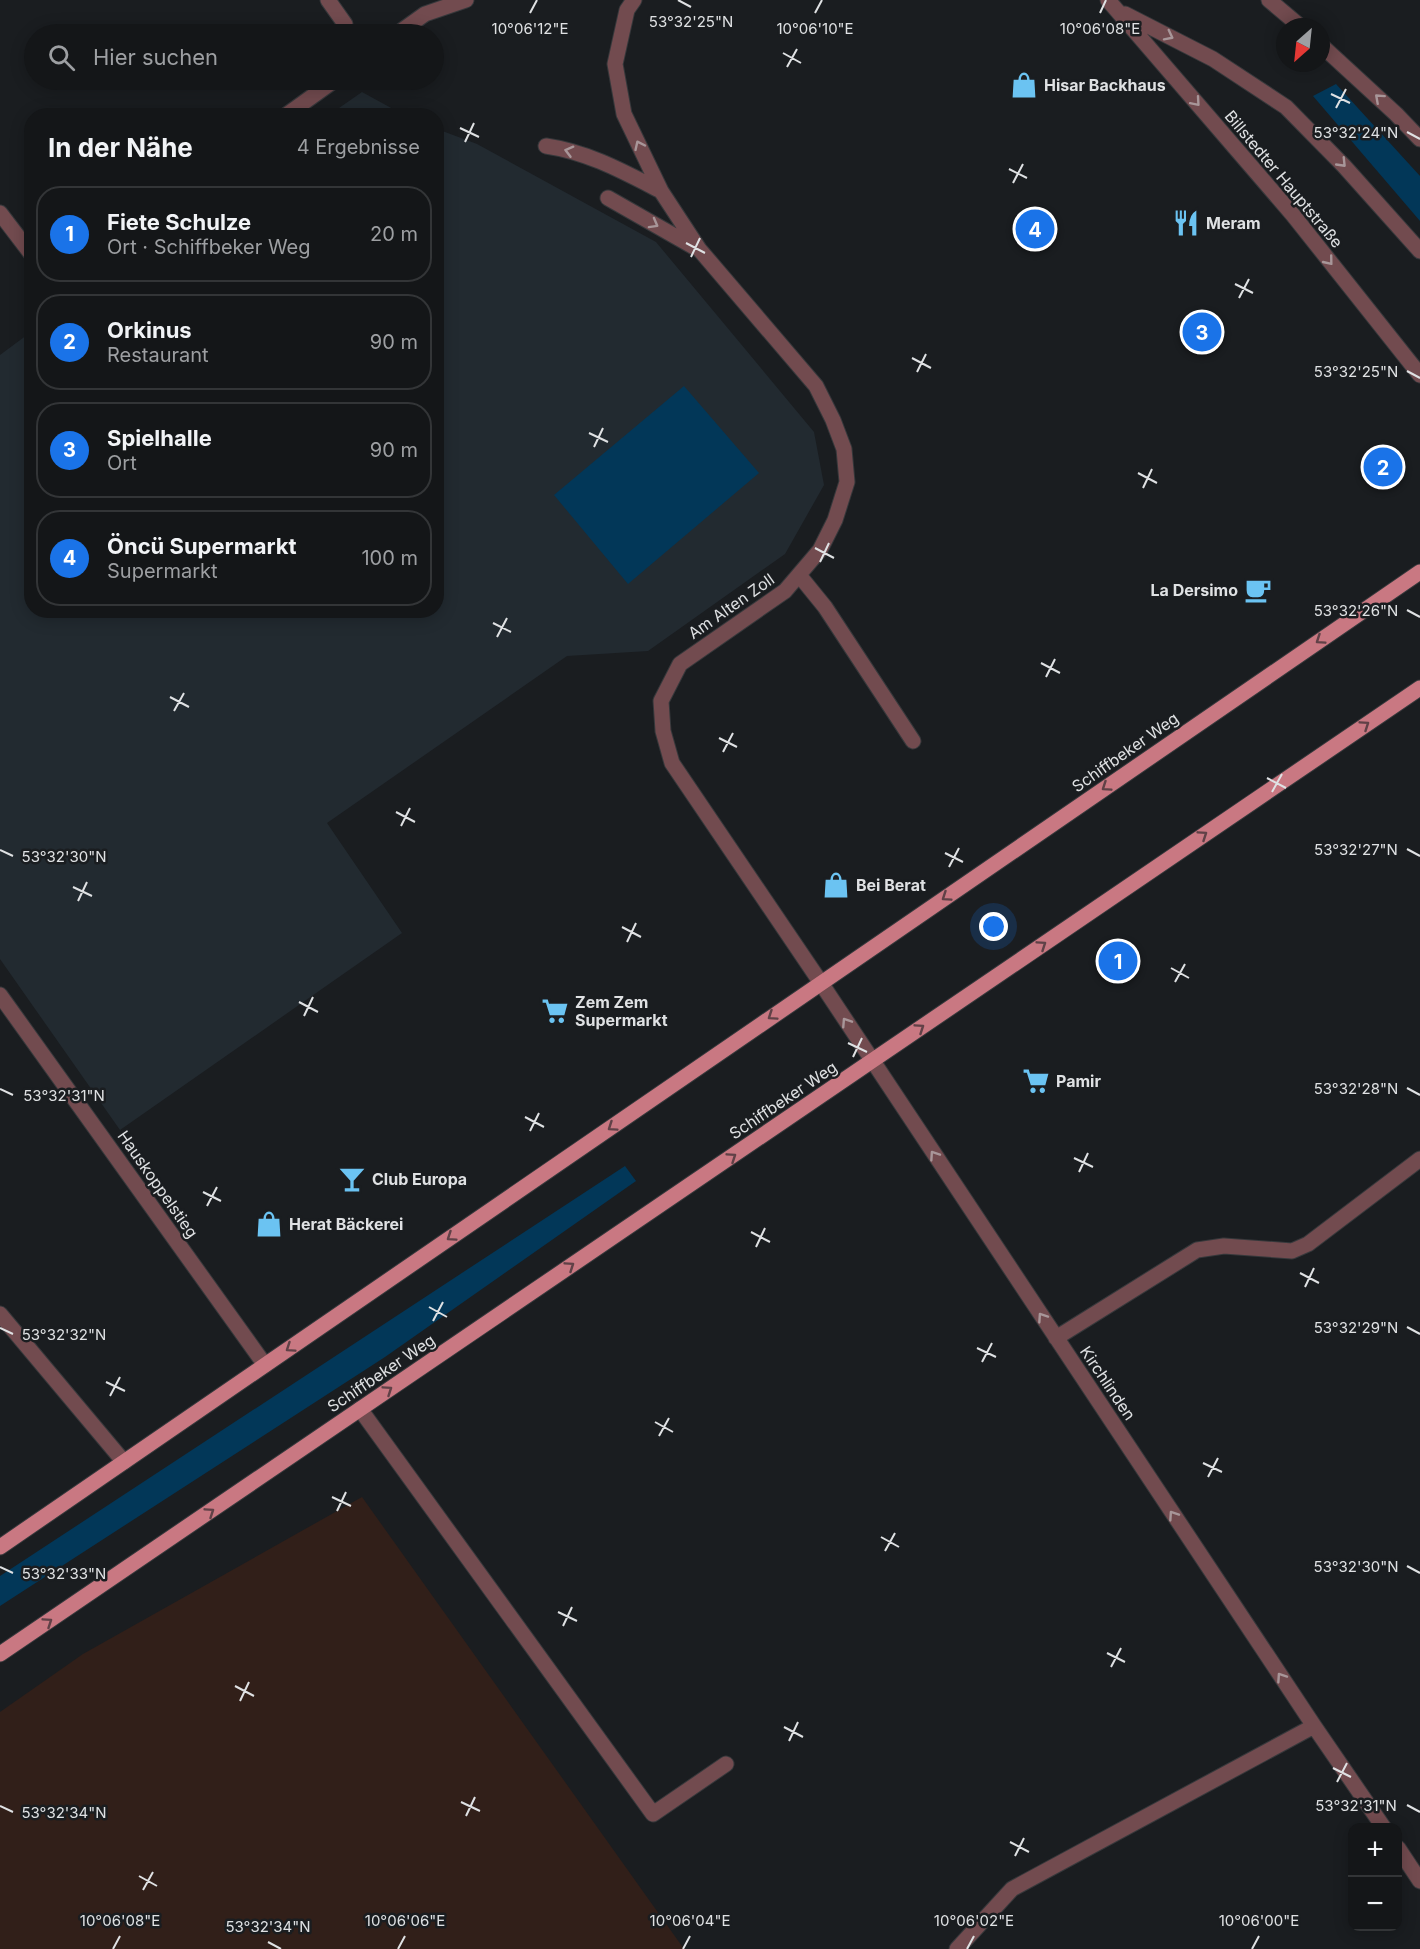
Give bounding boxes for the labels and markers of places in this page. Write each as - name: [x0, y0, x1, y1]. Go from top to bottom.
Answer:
- shop icon: Hisar Backhaus: [1009, 70, 1039, 100]
- place label: Hisar Backhaus: [1044, 75, 1166, 95]
- pin: 4: [1016, 206, 1054, 252]
- restaurant icon: Meram: [1171, 208, 1201, 238]
- place label: Meram: [1206, 213, 1261, 233]
- pin: 3: [1182, 310, 1222, 354]
- pin: 2: [1364, 444, 1402, 490]
- cafe icon: La Dersimo: [1243, 575, 1273, 605]
- place label: La Dersimo: [1151, 580, 1238, 600]
- shop icon: Bei Berat: [821, 870, 851, 900]
- place label: Bei Berat: [856, 875, 926, 895]
- pin: 1: [1098, 938, 1138, 984]
- place label: Zem Zem Supermarkt: [575, 992, 668, 1030]
- supermarket icon: Zem Zem Supermarkt: [540, 996, 570, 1026]
- supermarket icon: Pamir: [1021, 1066, 1051, 1096]
- place label: Pamir: [1056, 1071, 1101, 1091]
- bar icon: Club Europa: [337, 1164, 367, 1194]
- place label: Club Europa: [372, 1169, 467, 1189]
- shop icon: Herat Bäckerei: [254, 1209, 284, 1239]
- place label: Herat Bäckerei: [289, 1214, 403, 1234]

